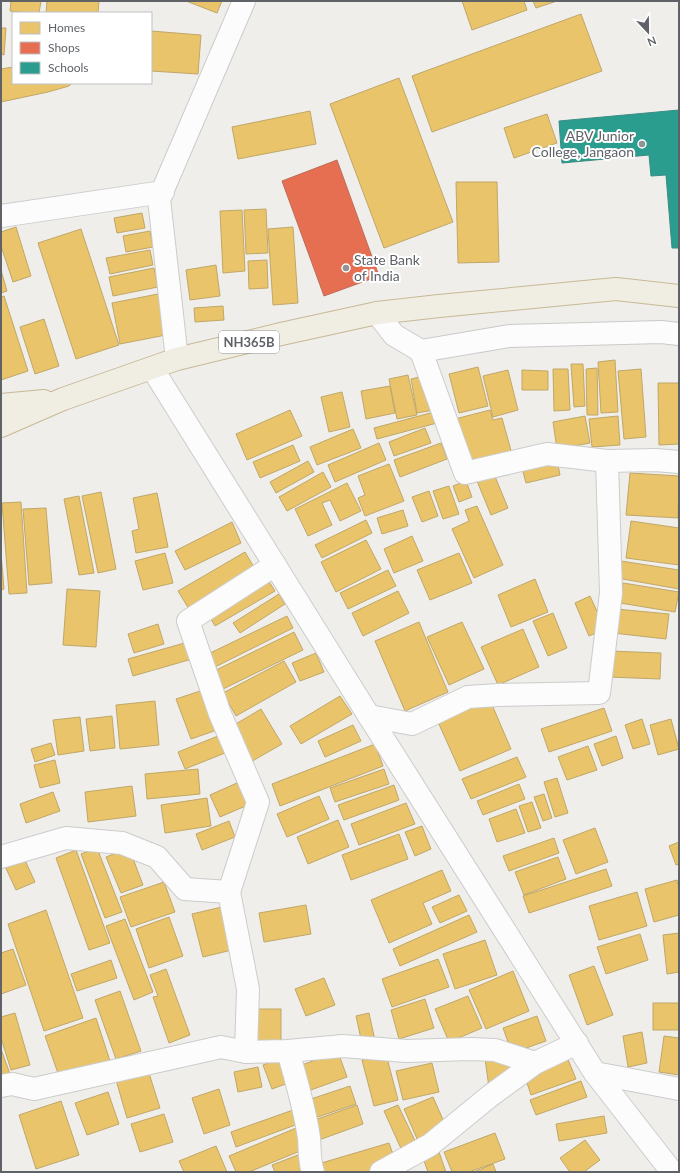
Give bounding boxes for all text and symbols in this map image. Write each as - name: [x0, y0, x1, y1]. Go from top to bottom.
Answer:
- legend: [12, 12, 152, 84]
- north arrow: [628, 12, 668, 52]
- text: Homes: [48, 20, 85, 35]
- text: N: [646, 34, 658, 49]
- text: Shops: [48, 40, 80, 55]
- text: Schools: [48, 60, 89, 75]
- place label: ABV Junior College, Jangaon: [532, 127, 634, 160]
- marker: ABV Junior College, Jangaon: [637, 139, 647, 149]
- place label: State Bank of India: [354, 251, 421, 284]
- marker: State Bank of India: [341, 263, 351, 273]
- road number: NH365B: [219, 331, 279, 353]

